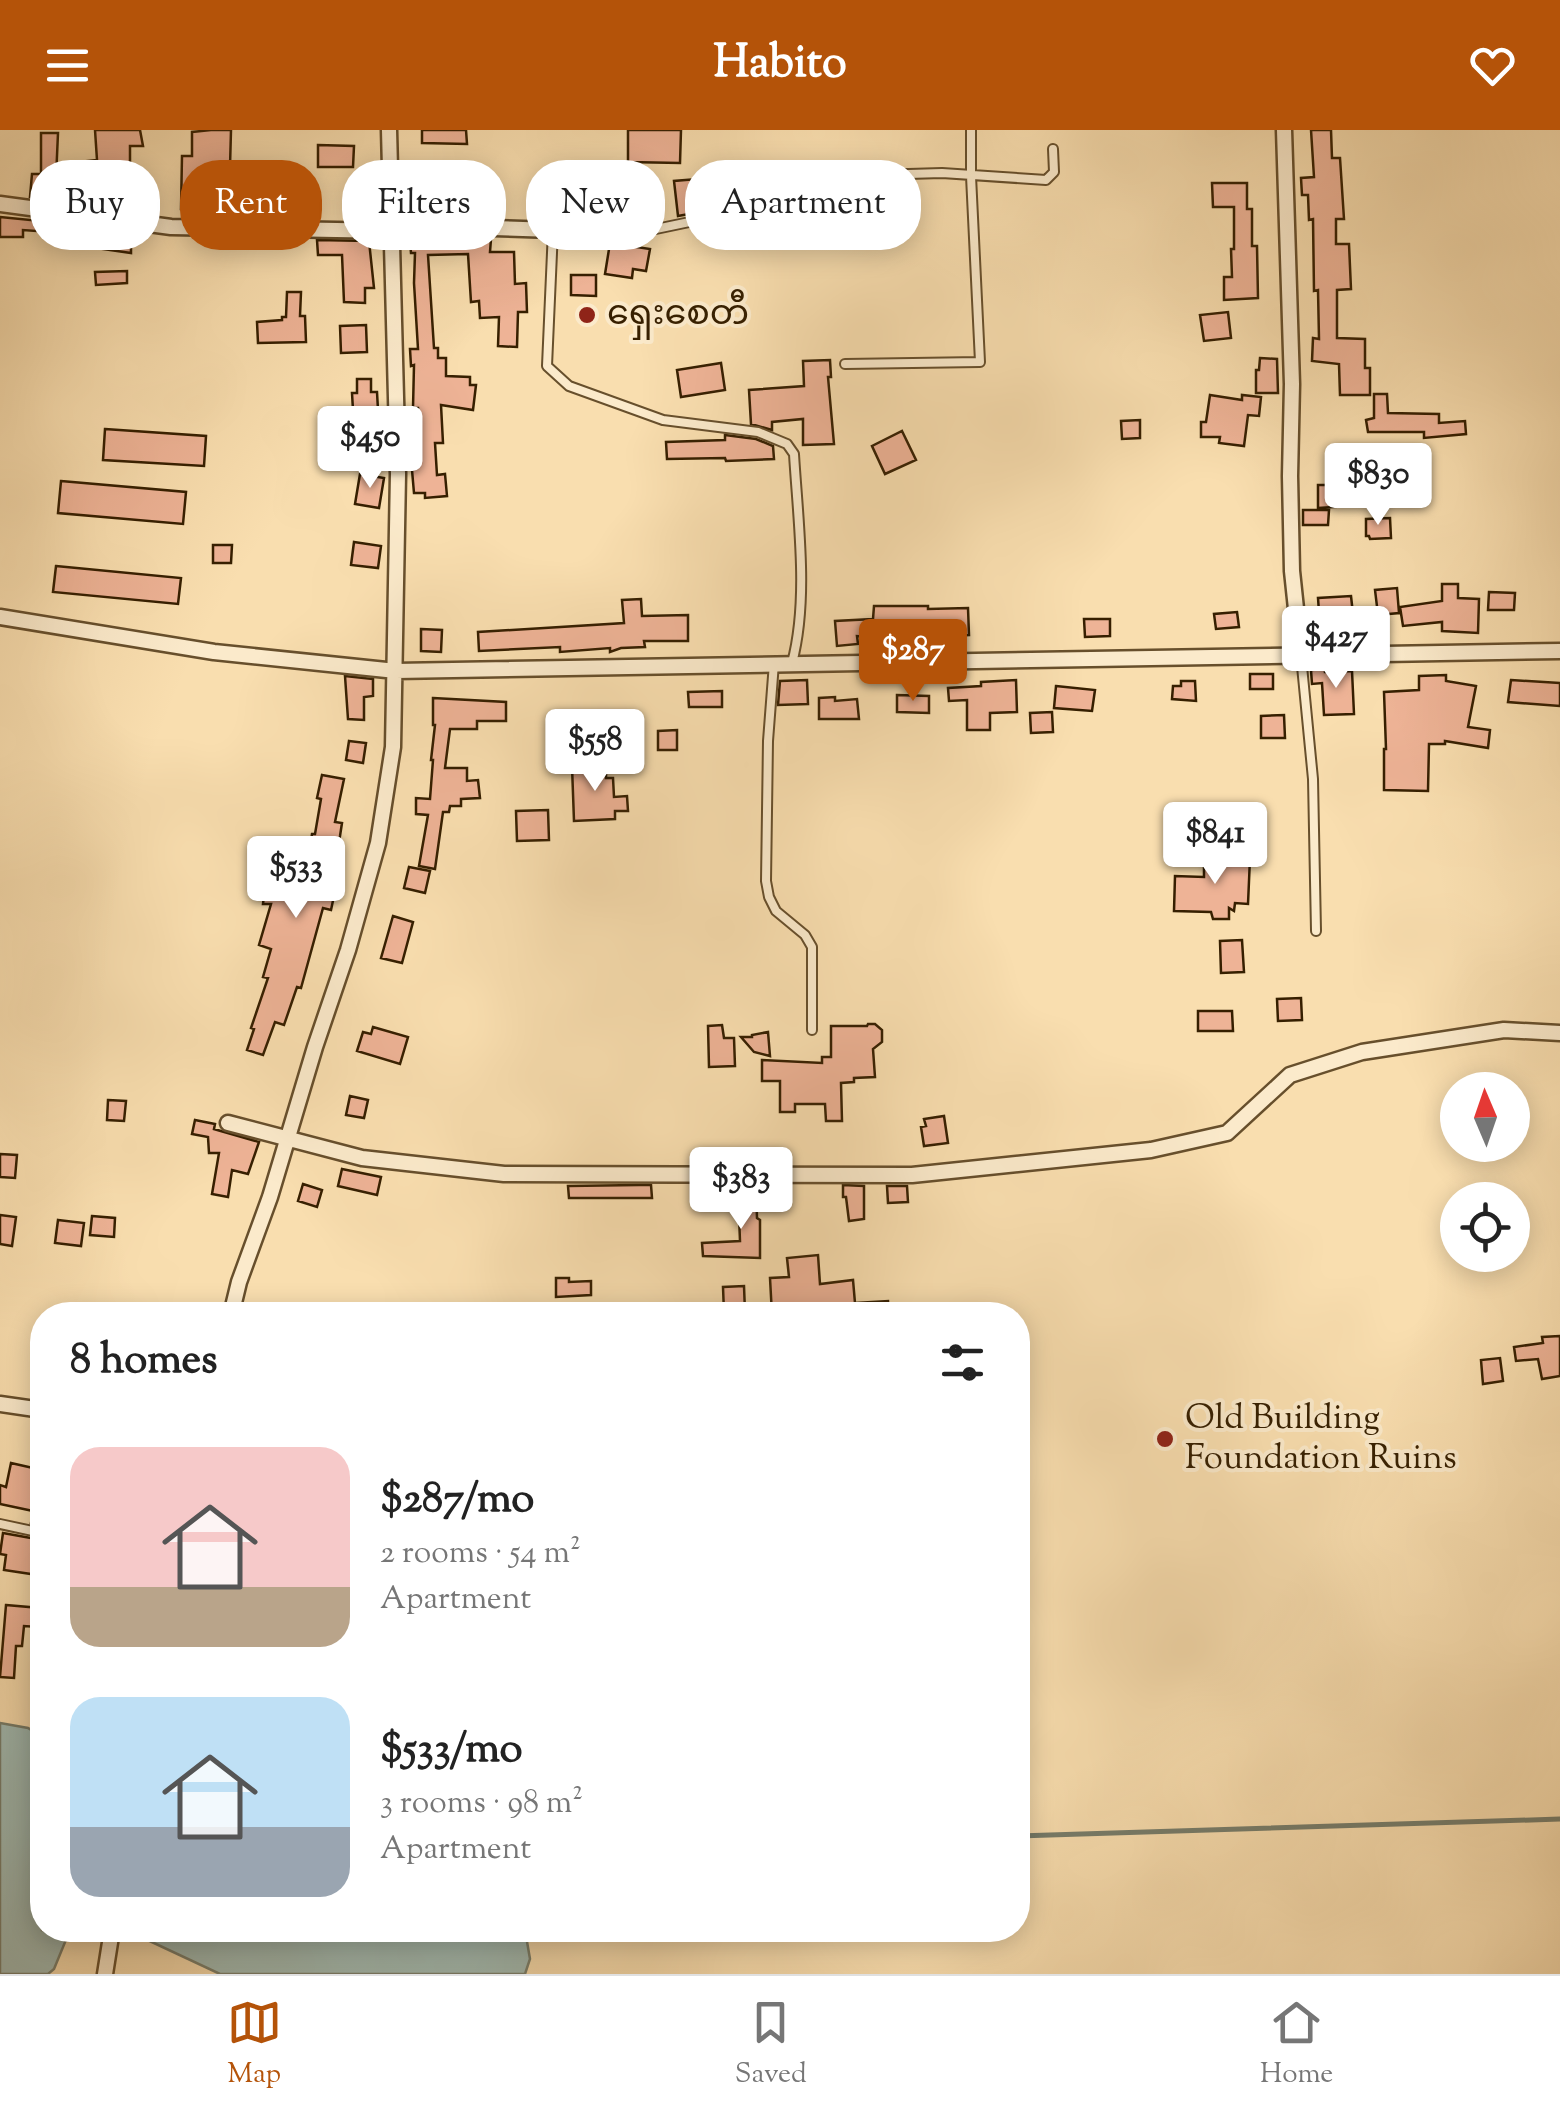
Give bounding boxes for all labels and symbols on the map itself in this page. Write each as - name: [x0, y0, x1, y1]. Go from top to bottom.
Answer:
- place label: ရှေးစေတီ: [607, 289, 749, 341]
- marker: ရှေးစေတီ: [576, 304, 598, 326]
- pin: $450: [311, 406, 429, 491]
- pin: $830: [1319, 443, 1437, 528]
- pin: $427: [1277, 606, 1395, 691]
- pin: $287: [854, 619, 972, 704]
- pin: $558: [536, 709, 654, 794]
- pin: $841: [1156, 802, 1274, 887]
- pin: $533: [237, 836, 355, 921]
- north arrow: [1440, 1072, 1530, 1162]
- pin: $383: [682, 1147, 800, 1232]
- place label: Old Building Foundation Ruins: [1185, 1394, 1457, 1485]
- marker: Old Building Foundation Ruins: [1154, 1428, 1176, 1450]

